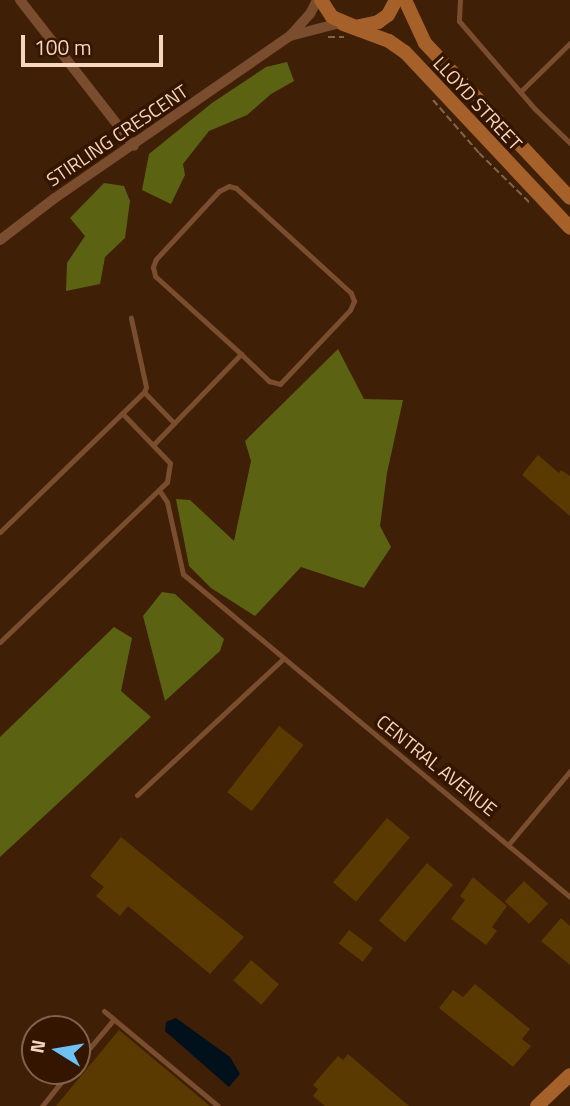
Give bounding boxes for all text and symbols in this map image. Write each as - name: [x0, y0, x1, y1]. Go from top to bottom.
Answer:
- scale bar: [24, 21, 166, 65]
- text: 100 m: [34, 31, 91, 63]
- street label: LLOYD STREET: [429, 52, 527, 154]
- street label: STIRLING CRESCENT: [42, 79, 192, 191]
- street label: CENTRAL AVENUE: [372, 710, 502, 820]
- north arrow: [21, 1015, 91, 1085]
- text: N: [21, 1037, 52, 1056]

